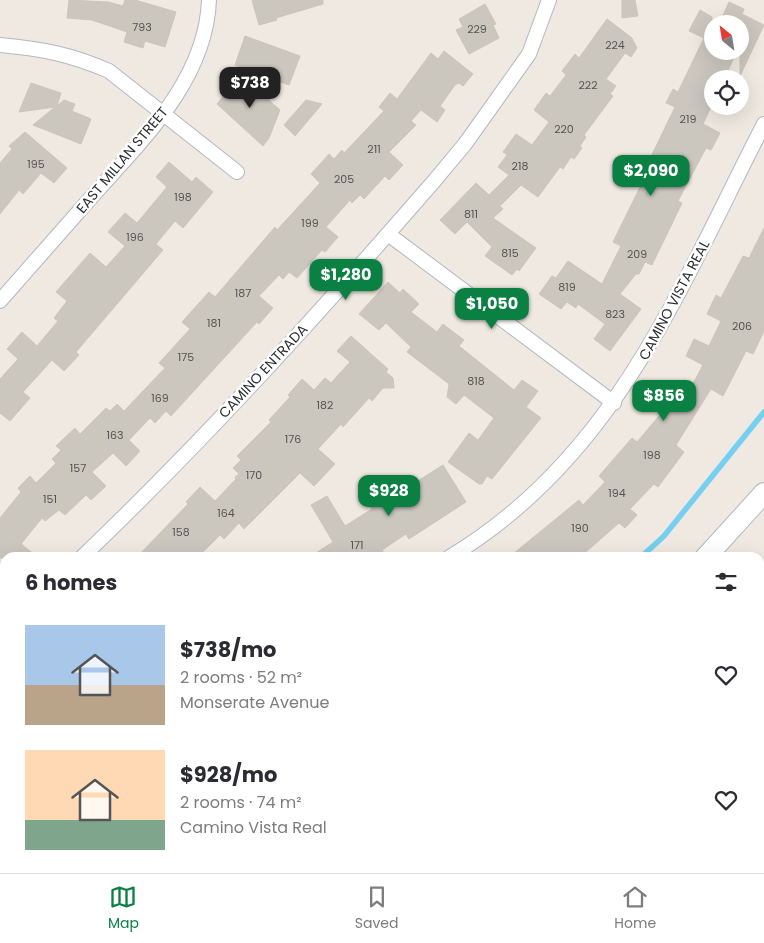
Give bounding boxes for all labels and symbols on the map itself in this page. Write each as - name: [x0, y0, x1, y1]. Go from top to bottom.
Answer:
- north arrow: [704, 15, 749, 60]
- house number: 793: [132, 19, 152, 35]
- house number: 229: [467, 21, 487, 37]
- house number: 224: [605, 37, 625, 53]
- pin: $738: [220, 66, 280, 109]
- house number: 222: [579, 77, 597, 93]
- street label: EAST MILLAN STREET: [72, 102, 173, 217]
- house number: 219: [680, 111, 696, 127]
- house number: 220: [554, 121, 574, 137]
- house number: 211: [367, 141, 381, 157]
- pin: $2,090: [610, 154, 692, 197]
- house number: 195: [27, 156, 45, 172]
- house number: 218: [512, 158, 528, 174]
- house number: 205: [334, 171, 354, 187]
- house number: 198: [174, 189, 192, 205]
- house number: 811: [464, 206, 478, 222]
- house number: 199: [301, 215, 319, 231]
- house number: 196: [126, 229, 144, 245]
- street label: CAMINO VISTA REAL: [634, 236, 714, 364]
- house number: 815: [501, 245, 519, 261]
- house number: 209: [627, 246, 647, 262]
- pin: $1,280: [305, 258, 387, 301]
- house number: 819: [558, 279, 576, 295]
- house number: 187: [235, 285, 251, 301]
- pin: $1,050: [451, 288, 533, 330]
- house number: 823: [605, 306, 625, 322]
- house number: 181: [207, 315, 221, 331]
- house number: 206: [732, 318, 752, 334]
- street label: CAMINO ENTRADA: [214, 319, 312, 423]
- house number: 175: [178, 349, 194, 365]
- house number: 818: [467, 373, 485, 389]
- pin: $856: [634, 380, 694, 422]
- house number: 169: [151, 390, 169, 406]
- house number: 182: [317, 397, 333, 413]
- house number: 163: [107, 427, 123, 443]
- house number: 176: [285, 431, 301, 447]
- house number: 198: [643, 447, 661, 463]
- house number: 157: [70, 460, 86, 476]
- house number: 170: [246, 467, 262, 483]
- pin: $928: [359, 474, 419, 517]
- house number: 194: [608, 485, 626, 501]
- house number: 151: [43, 491, 57, 507]
- house number: 164: [217, 505, 235, 521]
- house number: 190: [571, 520, 589, 536]
- house number: 158: [172, 524, 190, 540]
- house number: 171: [350, 537, 364, 553]

